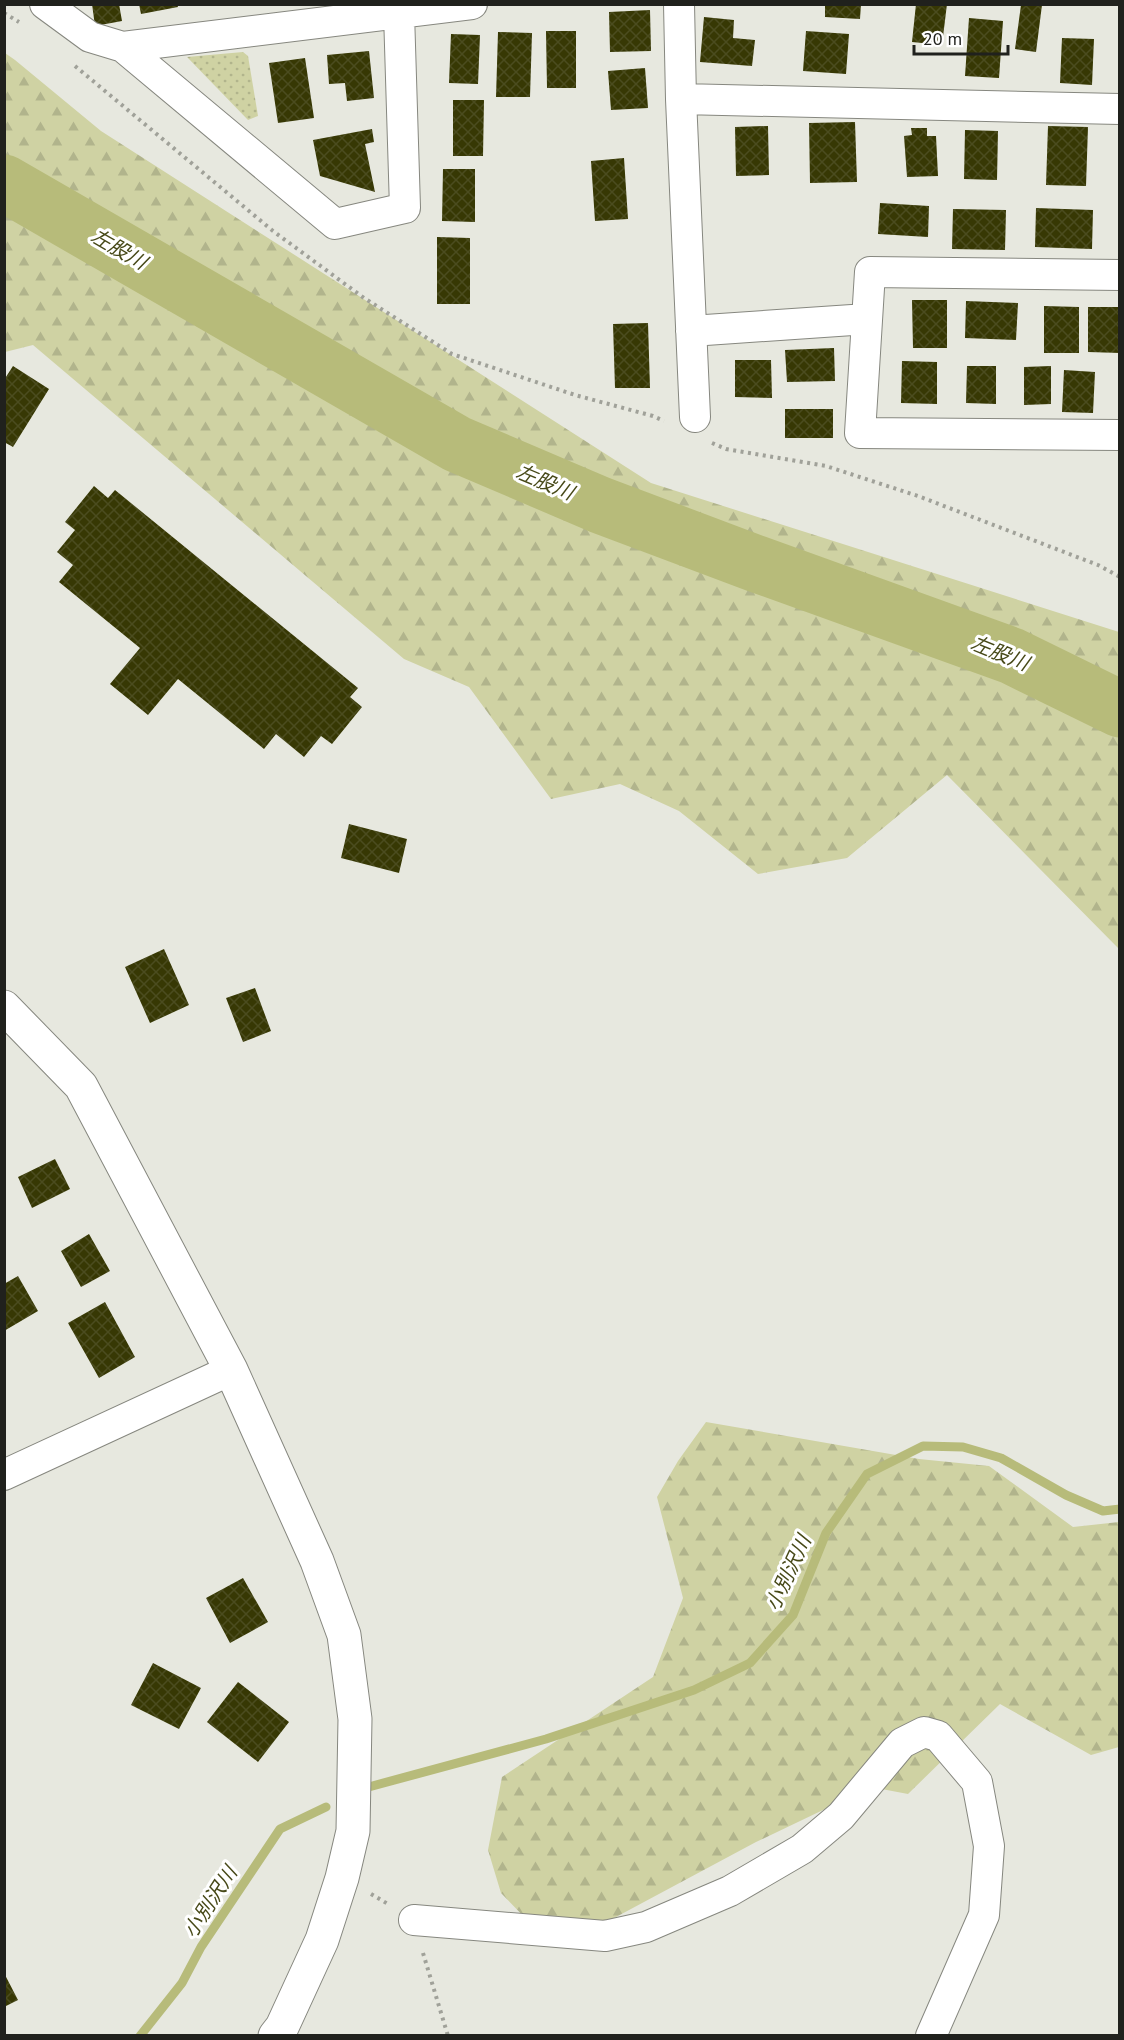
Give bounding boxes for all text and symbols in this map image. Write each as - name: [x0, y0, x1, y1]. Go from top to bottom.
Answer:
- scale bar: [914, 18, 1008, 56]
- text: 20 m: [923, 27, 962, 50]
- water label: 左股川: [87, 223, 153, 276]
- water label: 左股川: [512, 458, 580, 506]
- water label: 左股川: [967, 630, 1035, 677]
- water label: 小別沢川: [759, 1529, 818, 1615]
- water label: 小別沢川: [177, 1860, 244, 1943]

